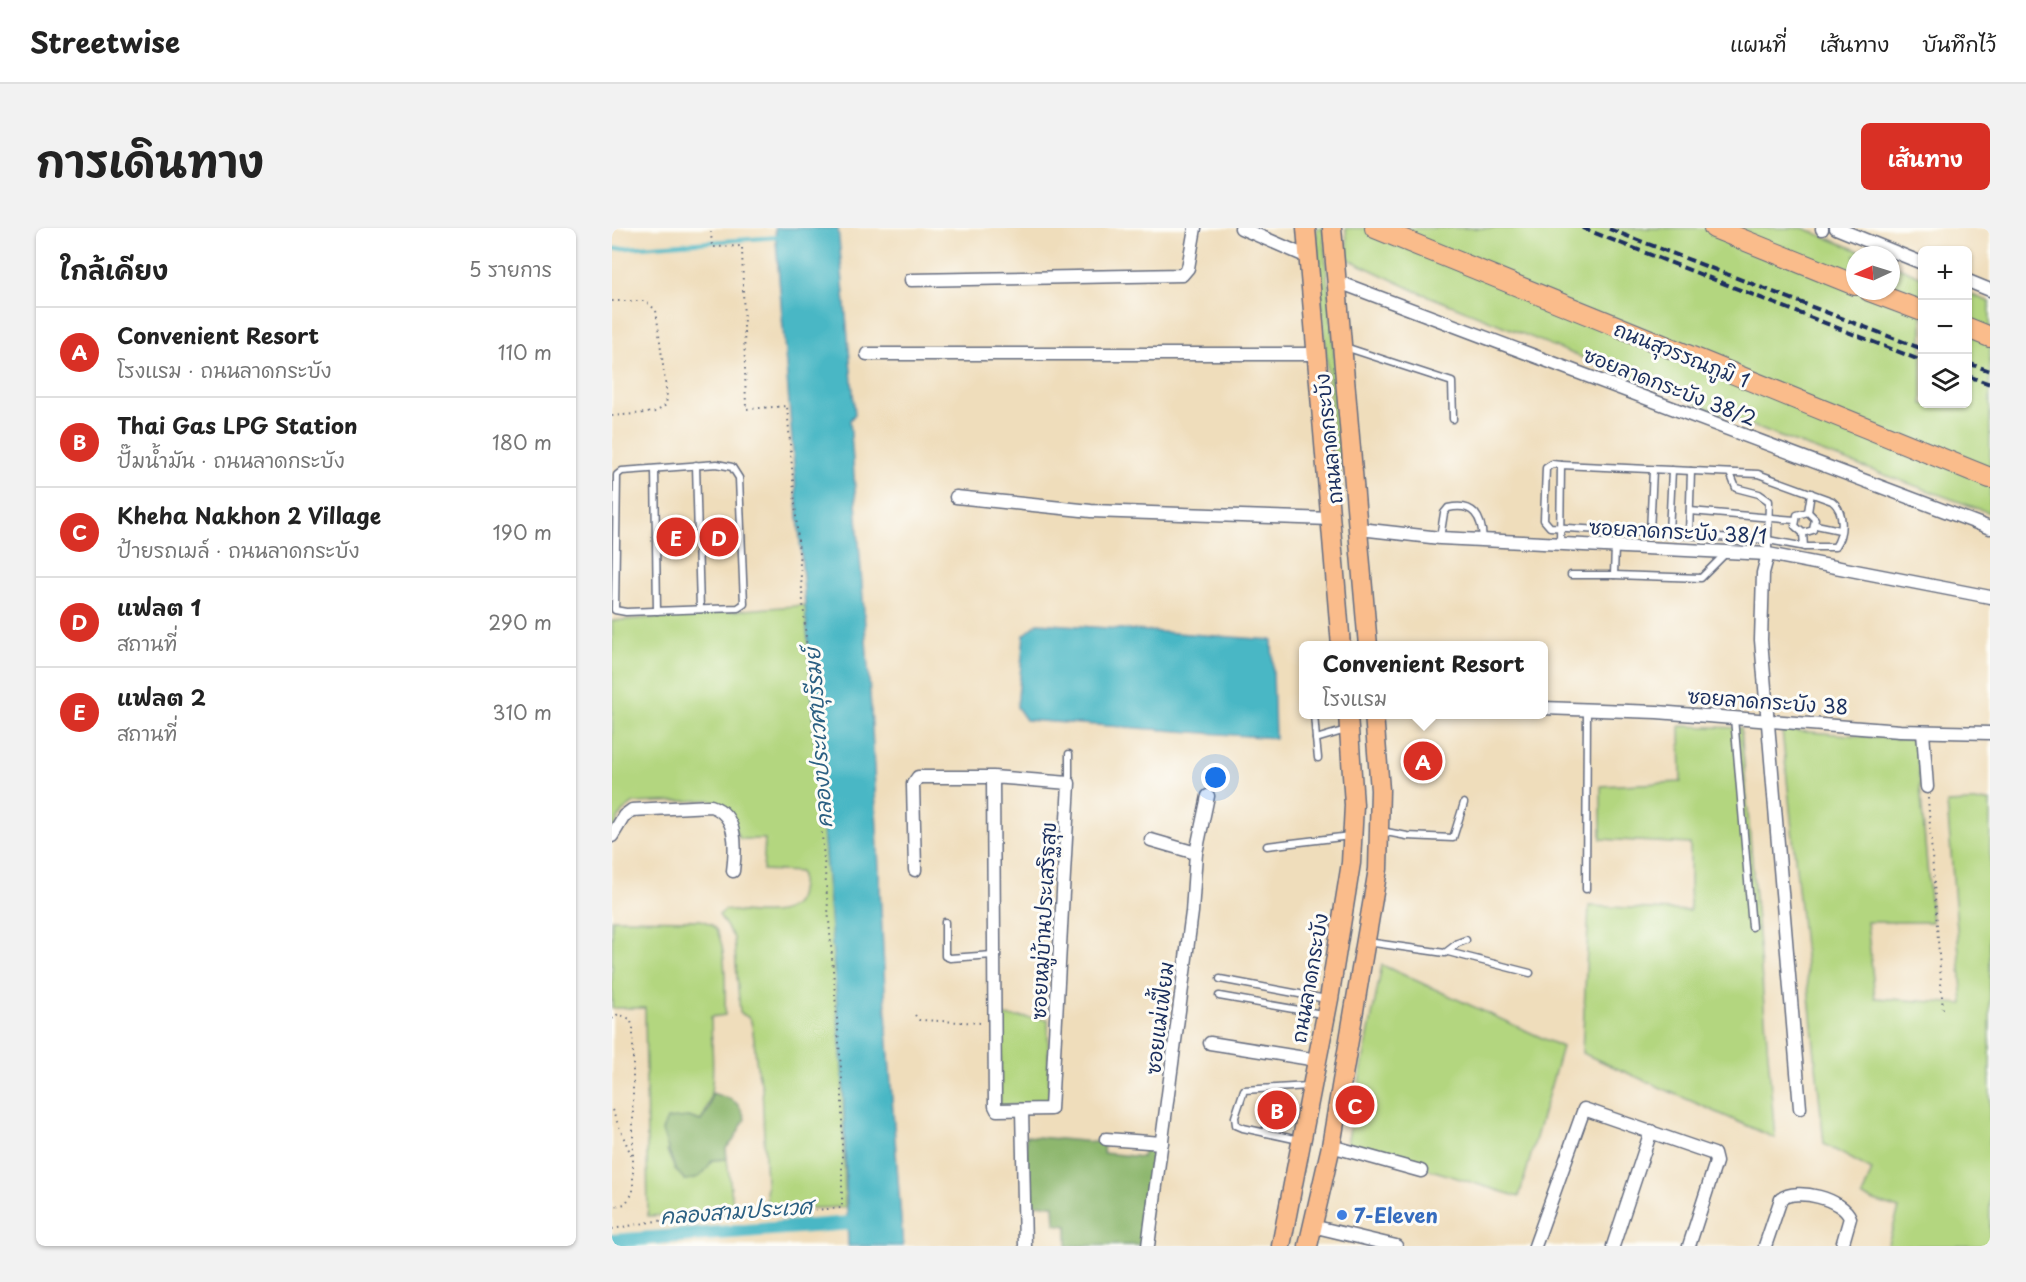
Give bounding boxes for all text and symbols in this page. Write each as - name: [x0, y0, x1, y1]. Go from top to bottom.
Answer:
- text: Streetwise: [30, 20, 180, 63]
- text: แผนที่: [1730, 27, 1787, 59]
- text: เส้นทาง: [1820, 27, 1889, 59]
- text: บันทึกไว้: [1922, 27, 1996, 59]
- button: เส้นทาง: [1861, 123, 1990, 190]
- text: การเดินทาง: [36, 128, 264, 191]
- north arrow: [1846, 246, 1900, 300]
- map controls: [1918, 246, 1972, 408]
- button: +: [1918, 246, 1972, 300]
- text: ใกล้เคียง: [60, 250, 168, 289]
- text: 5 รายการ: [469, 254, 552, 284]
- button: −: [1918, 300, 1972, 354]
- street label: ถนนสุวรรณภูมิ 1: [1609, 313, 1754, 397]
- text: Convenient Resort: [117, 318, 319, 351]
- text: A: [72, 337, 87, 367]
- text: 110 m: [498, 337, 552, 367]
- street label: ซอยลาดกระบัง 38/2: [1579, 339, 1761, 433]
- button: layers: [1918, 354, 1972, 408]
- text: โรงแรม · ถนนลาดกระบัง: [117, 355, 332, 385]
- street label: ถนนลาดกระบัง: [1306, 372, 1350, 506]
- text: Thai Gas LPG Station: [117, 408, 358, 441]
- text: B: [73, 427, 86, 457]
- text: 180 m: [492, 427, 552, 457]
- text: ปั๊มน้ำมัน · ถนนลาดกระบัง: [117, 445, 345, 475]
- text: Kheha Nakhon 2 Village: [117, 498, 381, 531]
- street label: ซอยลาดกระบัง 38/1: [1588, 511, 1768, 551]
- pin: E: [656, 514, 696, 560]
- pin: D: [700, 514, 738, 560]
- text: C: [72, 517, 87, 547]
- text: 190 m: [493, 517, 552, 547]
- text: ป้ายรถเมล์ · ถนนลาดกระบัง: [117, 535, 359, 565]
- text: แฟลต 1: [117, 590, 201, 623]
- text: D: [72, 607, 87, 637]
- text: 290 m: [488, 607, 552, 637]
- text: สถานที่: [117, 628, 177, 658]
- popup: [1299, 641, 1548, 719]
- water label: คลองประเวศบุรีรมย์: [794, 643, 841, 829]
- text: Convenient Resort: [1322, 646, 1525, 679]
- text: แฟลต 2: [117, 680, 206, 713]
- street label: ซอยลาดกระบัง 38: [1687, 680, 1849, 722]
- text: โรงแรม: [1322, 683, 1387, 713]
- text: E: [73, 697, 86, 727]
- text: 310 m: [492, 697, 552, 727]
- text: สถานที่: [117, 718, 177, 748]
- pin: A: [1404, 738, 1442, 784]
- your location: [1201, 763, 1230, 792]
- street label: ซอยหมู่บ้านประเสริฐสุข: [1023, 821, 1065, 1021]
- street label: ถนนลาดกระบัง: [1283, 911, 1335, 1045]
- street label: ซอยแม่เฟี้ยม: [1134, 959, 1181, 1076]
- pin: C: [1336, 1082, 1374, 1128]
- pin: B: [1258, 1088, 1296, 1132]
- water label: คลองสามประเวศ: [659, 1188, 818, 1231]
- place label: 7-Eleven: [1354, 1200, 1438, 1230]
- marker: 7-Eleven: [1335, 1208, 1349, 1222]

